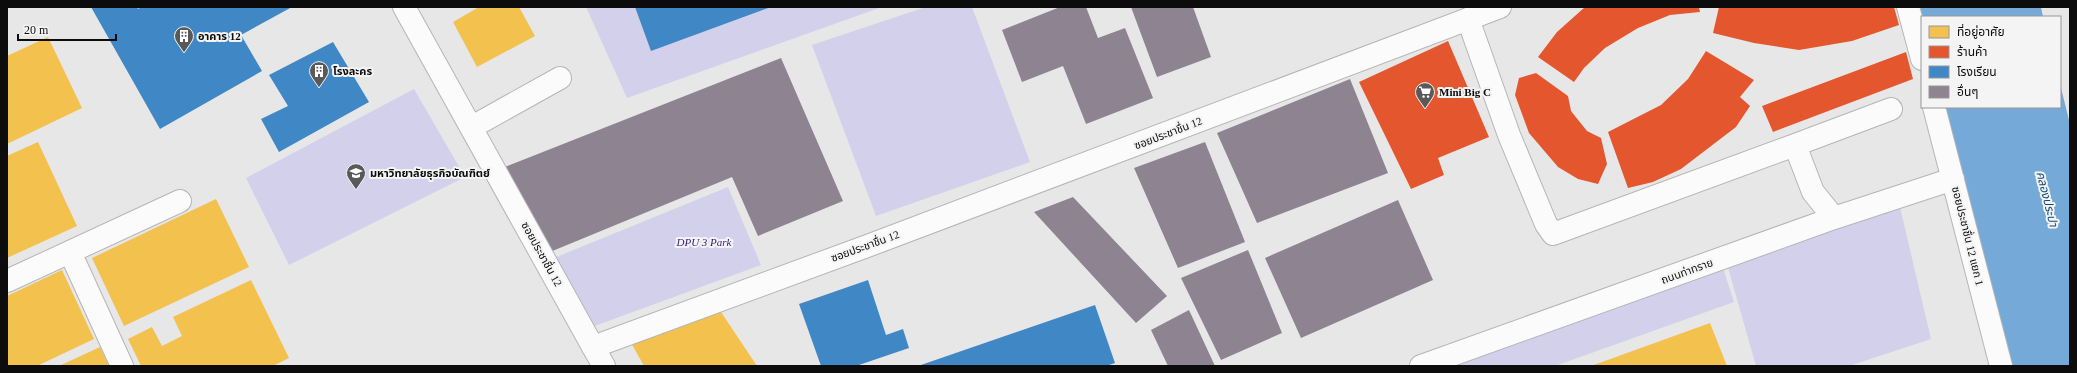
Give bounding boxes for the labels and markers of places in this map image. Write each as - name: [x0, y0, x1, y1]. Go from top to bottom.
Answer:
- building icon: อาคาร 12: [173, 25, 195, 53]
- place label: อาคาร 12: [198, 30, 241, 42]
- building icon: โรงละคร: [308, 60, 330, 88]
- place label: โรงละคร: [333, 65, 372, 77]
- supermarket icon: Mini Big C: [1414, 81, 1436, 109]
- place label: Mini Big C: [1439, 86, 1491, 98]
- school or university icon: มหาวิทยาลัยธุรกิจบัณฑิตย์: [345, 162, 367, 190]
- place label: มหาวิทยาลัยธุรกิจบัณฑิตย์: [370, 167, 490, 180]

